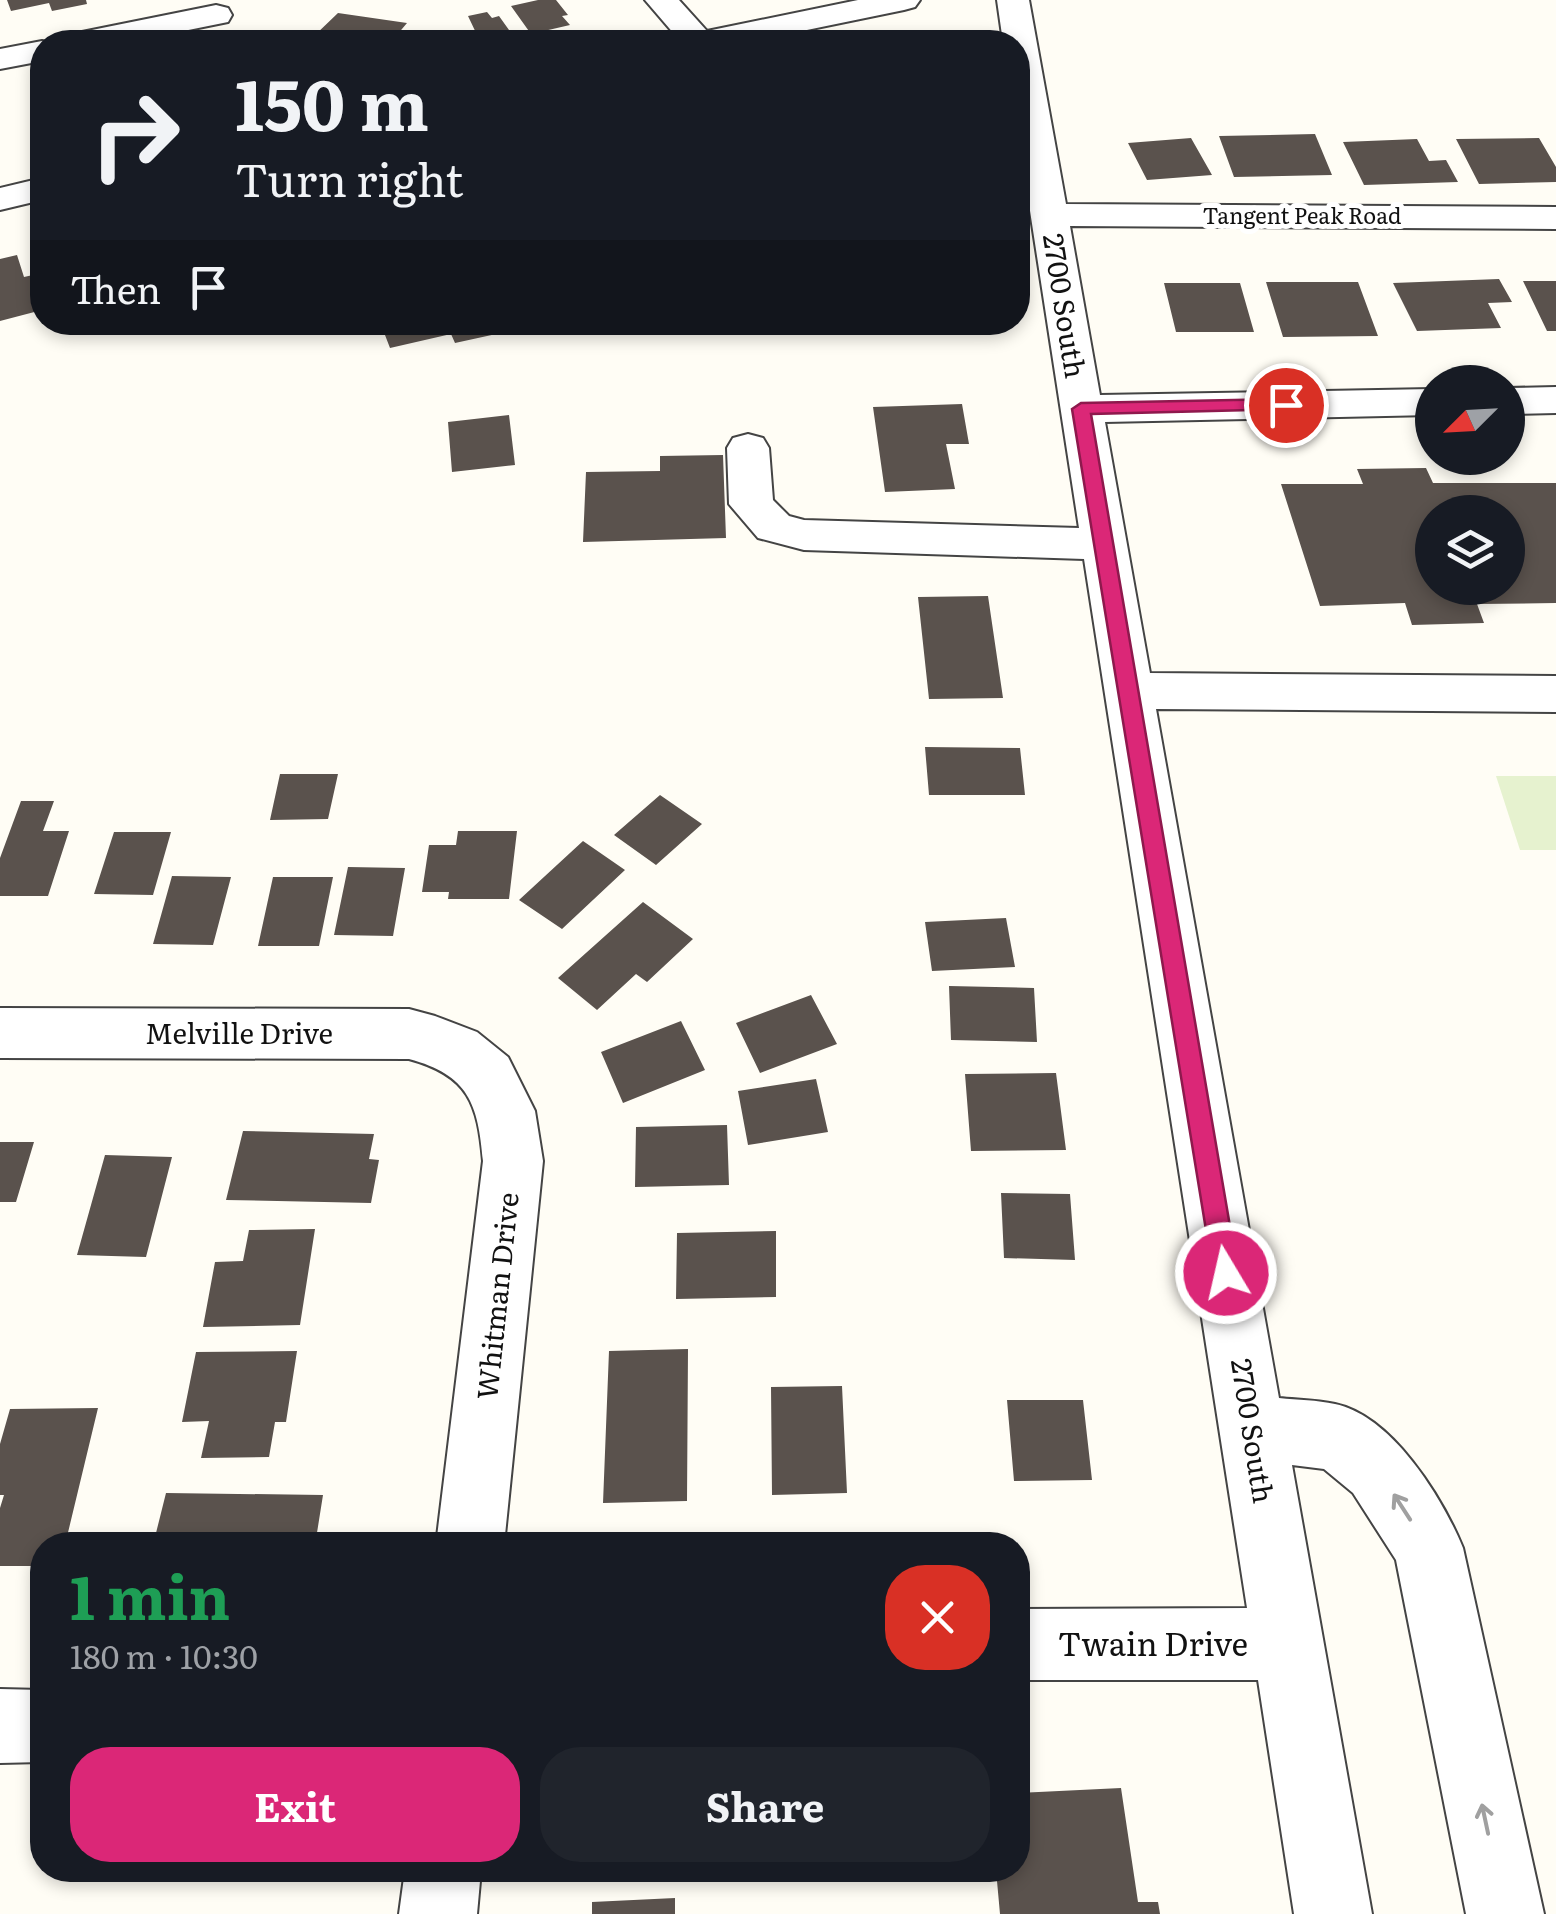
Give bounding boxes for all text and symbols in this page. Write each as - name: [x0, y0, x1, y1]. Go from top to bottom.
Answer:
- text: 150 m: [235, 49, 429, 153]
- icon: right: [70, 70, 200, 200]
- text: Turn right: [235, 144, 463, 211]
- street label: Tangent Peak Road: [1203, 198, 1401, 231]
- street label: 2700 South: [1034, 230, 1098, 381]
- text: Then: [70, 259, 161, 316]
- icon: arrive: [181, 260, 236, 315]
- pin: [1244, 363, 1329, 448]
- north arrow: [1415, 365, 1525, 475]
- map controls: [1415, 365, 1525, 605]
- icon: arrive: [1259, 378, 1314, 433]
- button: layers: [1415, 495, 1525, 605]
- street label: Melville Drive: [145, 1011, 333, 1053]
- street label: Whitman Drive: [464, 1190, 528, 1401]
- position arrow: [1174, 1221, 1278, 1325]
- street label: 2700 South: [1222, 1355, 1286, 1506]
- one-way arrow: [1391, 1494, 1412, 1522]
- text: 1 min: [70, 1549, 230, 1638]
- button: close: [885, 1565, 990, 1670]
- street label: Twain Drive: [1058, 1618, 1248, 1666]
- text: 180 m · 10:30: [70, 1631, 258, 1679]
- button: Exit: [70, 1747, 520, 1862]
- button: Share: [540, 1747, 990, 1862]
- one-way arrow: [1474, 1803, 1493, 1835]

